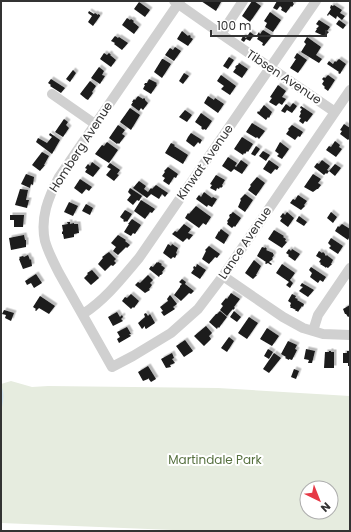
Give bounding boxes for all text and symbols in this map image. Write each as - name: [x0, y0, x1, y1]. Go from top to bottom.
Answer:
- scale bar: [211, 12, 326, 38]
- text: 100 m: [217, 17, 251, 34]
- street label: Tibsen Avenue: [243, 45, 325, 108]
- street label: Homberg Avenue: [45, 98, 116, 195]
- street label: Kinwat Avenue: [172, 121, 237, 203]
- street label: Lance Avenue: [214, 203, 275, 282]
- park label: Martindale Park: [168, 451, 263, 468]
- north arrow: [299, 480, 339, 520]
- text: N: [317, 499, 334, 516]

